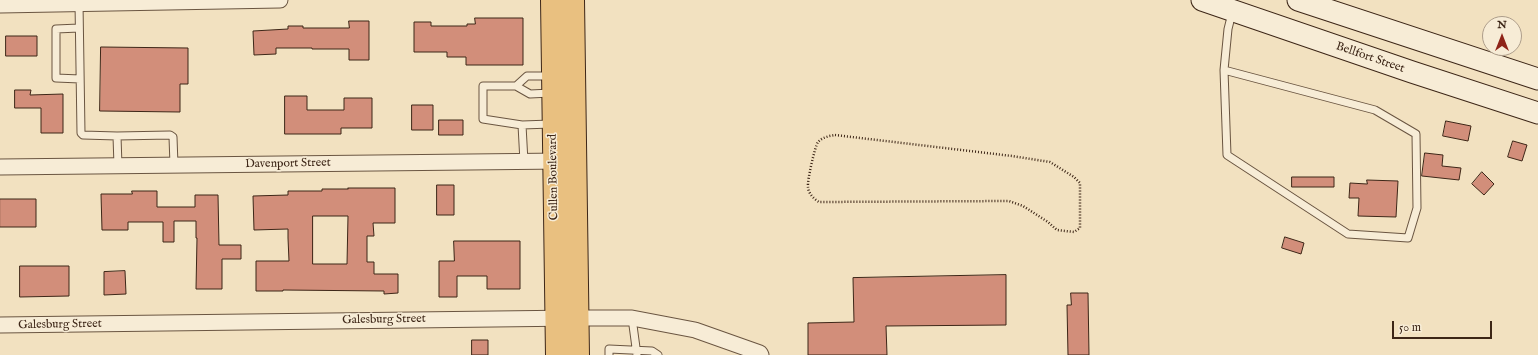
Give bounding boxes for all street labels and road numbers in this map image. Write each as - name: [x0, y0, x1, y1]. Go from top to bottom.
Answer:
- street label: Bellfort Street: [1334, 40, 1406, 76]
- street label: Cullen Boulevard: [546, 134, 562, 220]
- street label: Davenport Street: [245, 156, 331, 172]
- street label: Galesburg Street: [342, 312, 426, 328]
- street label: Galesburg Street: [18, 317, 102, 333]

